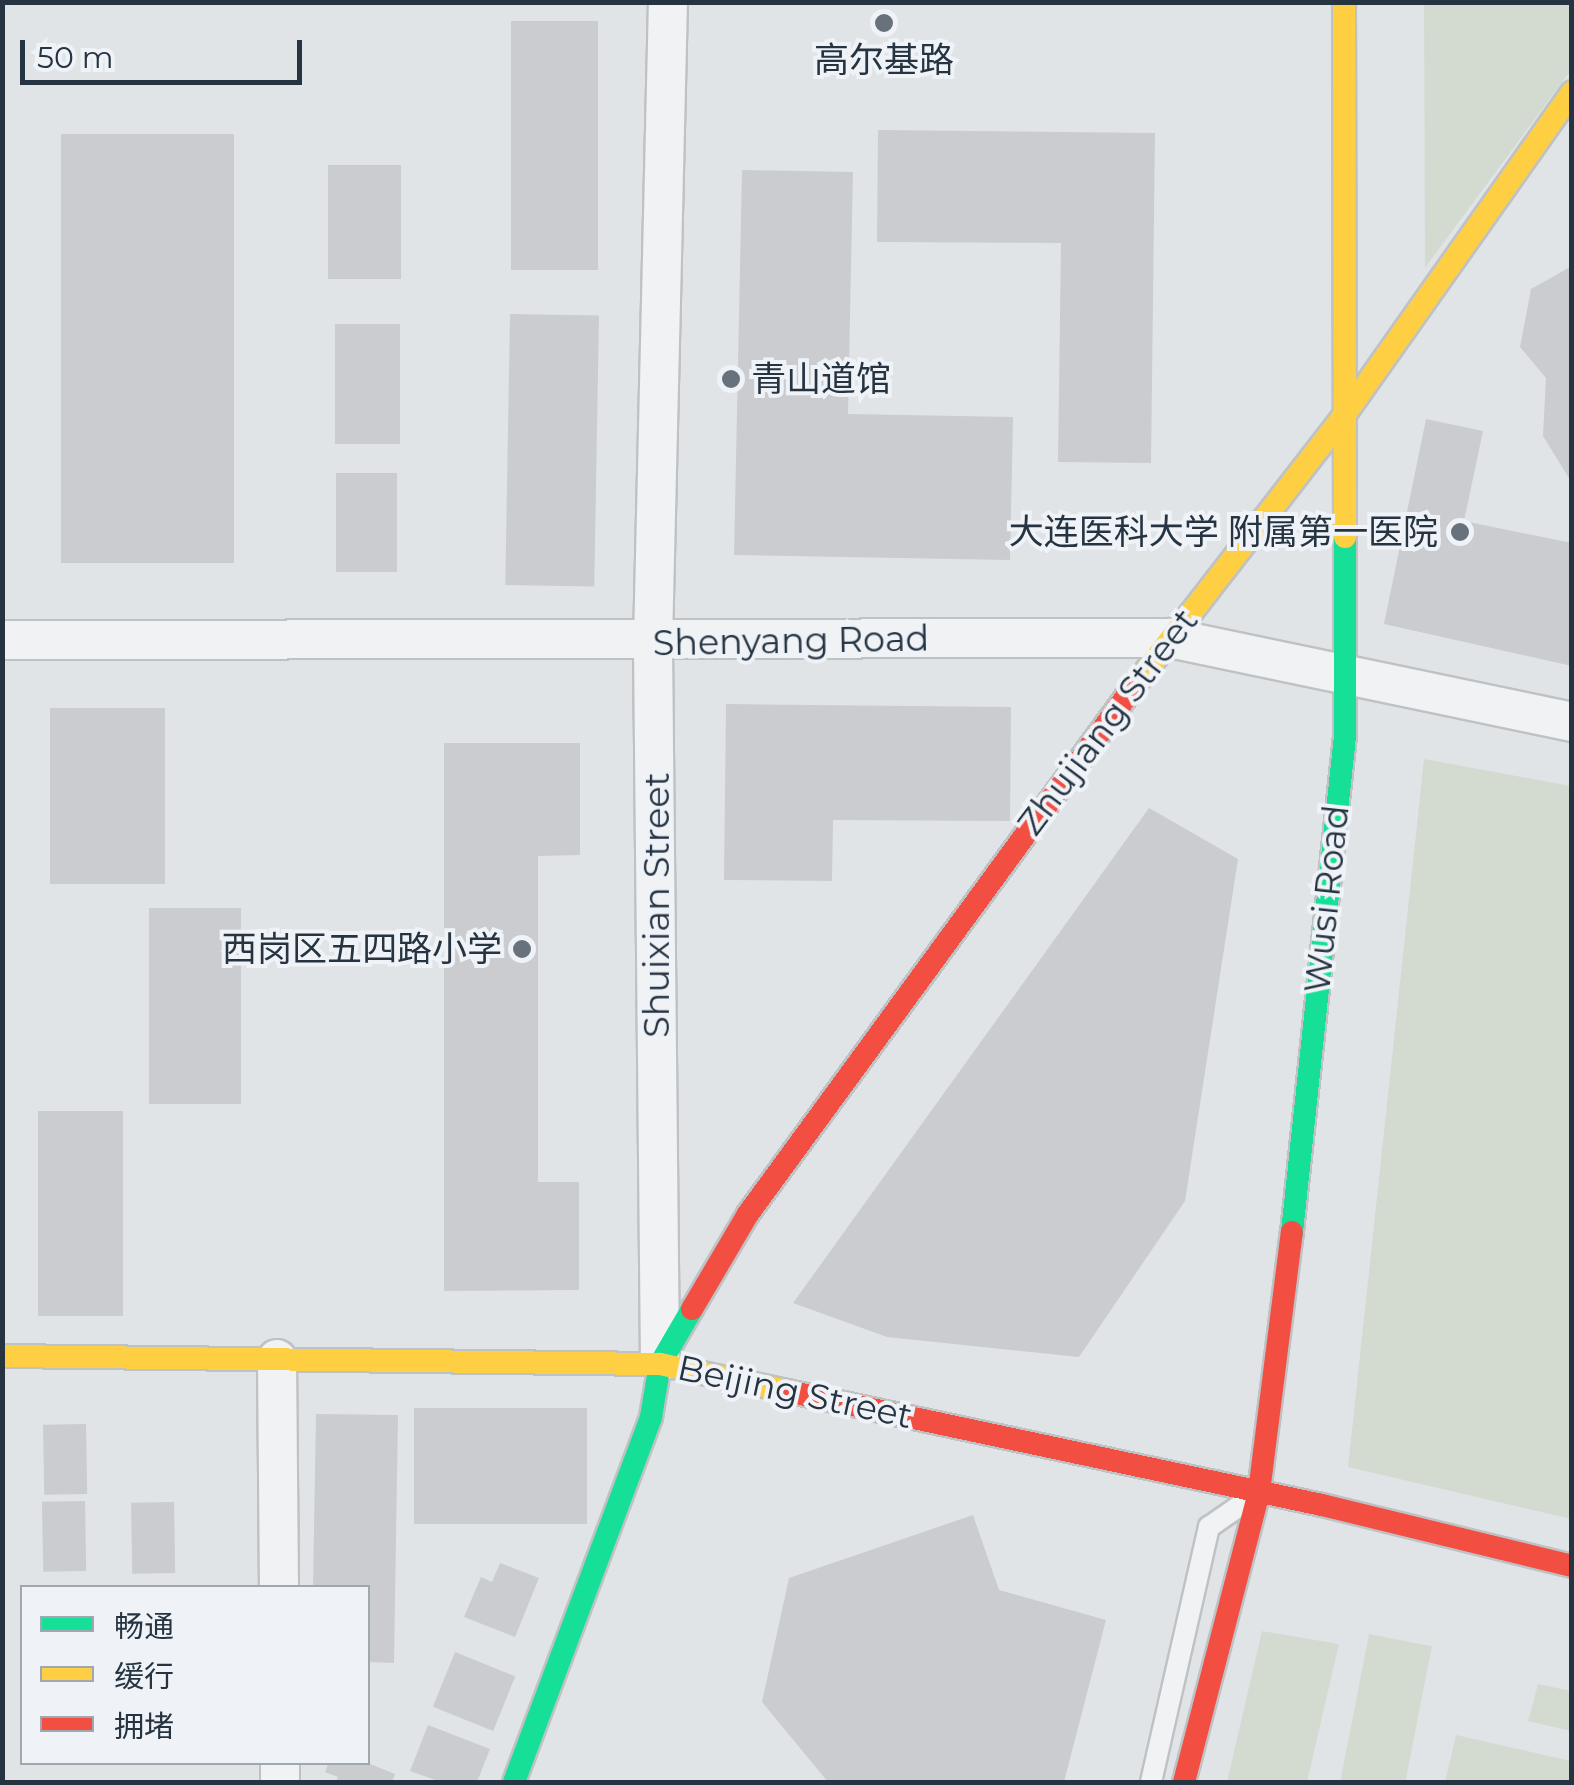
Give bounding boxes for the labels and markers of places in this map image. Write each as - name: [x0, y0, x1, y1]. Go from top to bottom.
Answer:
- marker: 高尔基路: [873, 12, 895, 34]
- place label: 高尔基路: [814, 39, 954, 81]
- place label: 青山道馆: [751, 358, 891, 400]
- marker: 青山道馆: [720, 368, 742, 390]
- place label: 大连医科大学 附属第一医院: [1009, 511, 1438, 553]
- marker: 大连医科大学 附属第一医院: [1447, 519, 1473, 545]
- place label: 西岗区五四路小学: [222, 928, 502, 970]
- marker: 西岗区五四路小学: [511, 938, 533, 960]

